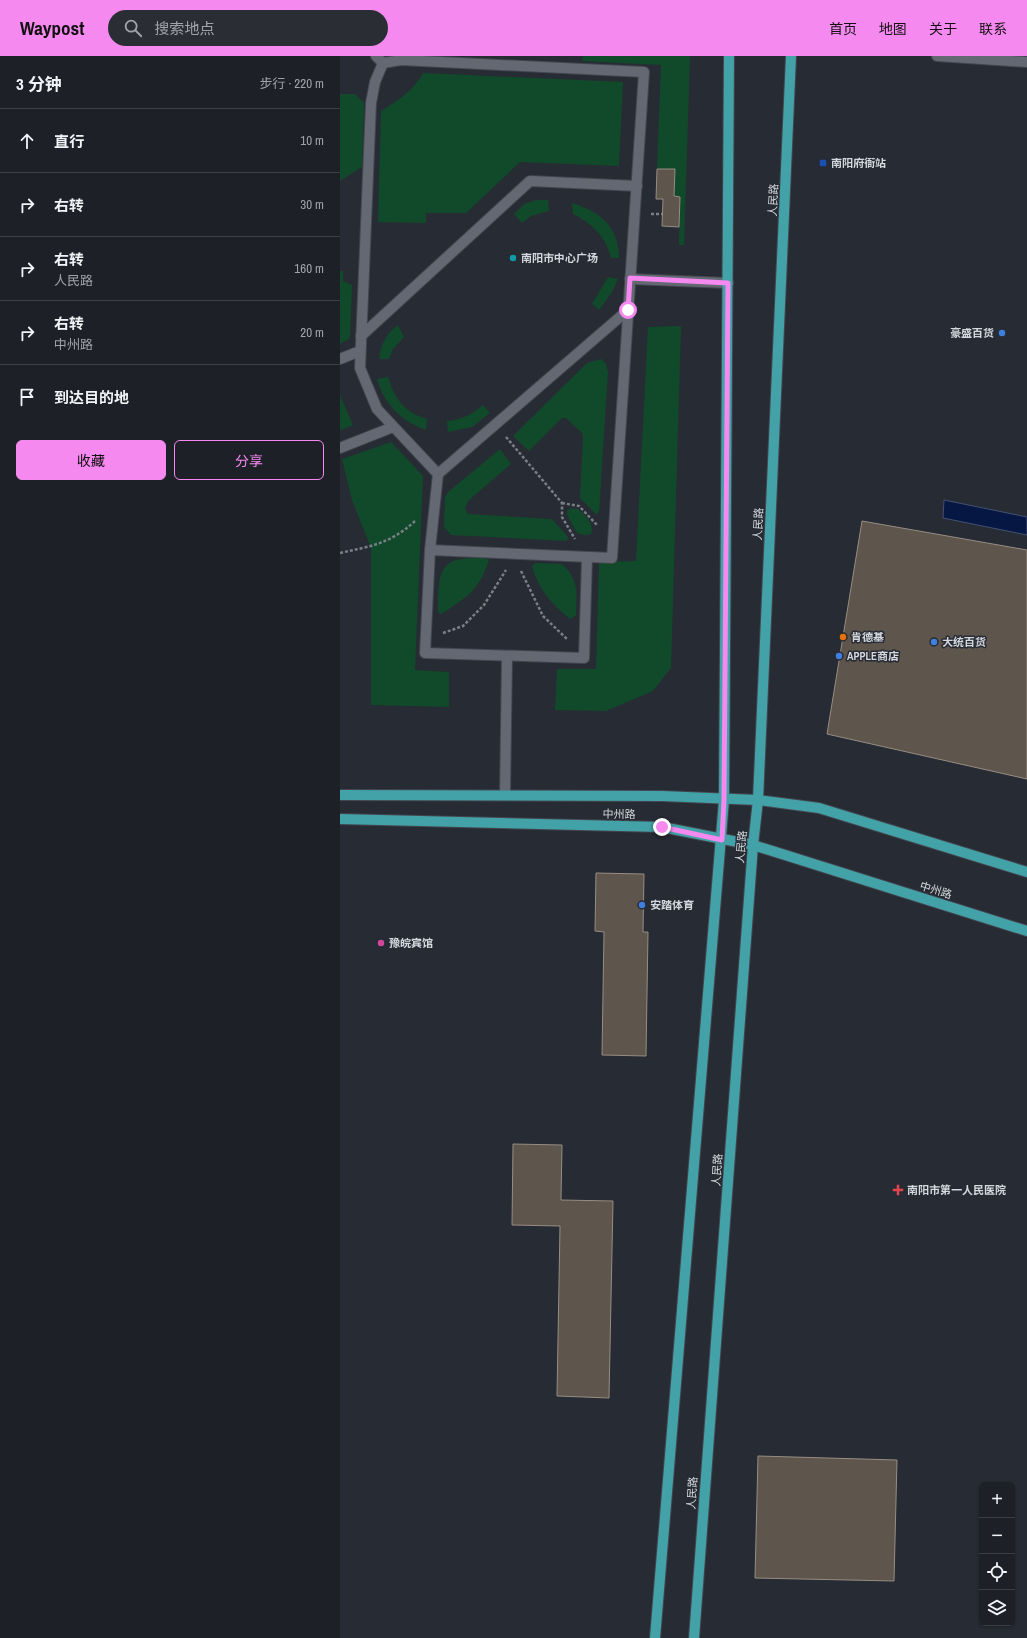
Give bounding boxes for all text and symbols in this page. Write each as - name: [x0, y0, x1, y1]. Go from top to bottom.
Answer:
- search box: [108, 10, 388, 46]
- text: Waypost: [20, 15, 84, 41]
- icon: search: [122, 17, 144, 39]
- text: 搜索地点: [154, 18, 214, 39]
- text: 首页: [829, 20, 857, 38]
- text: 地图: [879, 20, 907, 38]
- text: 关于: [929, 20, 957, 38]
- text: 联系: [979, 20, 1007, 38]
- text: 3 分钟: [16, 72, 62, 95]
- text: 步行 · 220 m: [259, 75, 324, 92]
- icon: ahead: [16, 130, 38, 152]
- text: 直行: [54, 131, 84, 152]
- text: 10 m: [300, 132, 324, 149]
- place label: 南阳府衙站: [831, 156, 886, 170]
- marker: 南阳府衙站: [818, 158, 828, 168]
- street label: 人民路: [765, 183, 781, 217]
- icon: right: [16, 194, 38, 216]
- text: 右转: [54, 195, 84, 216]
- text: 30 m: [300, 196, 324, 213]
- text: 右转: [54, 249, 84, 270]
- place label: 南阳市中心广场: [521, 251, 598, 265]
- marker: 南阳市中心广场: [508, 253, 518, 263]
- icon: right: [16, 258, 38, 280]
- text: 160 m: [294, 260, 324, 277]
- text: 人民路: [54, 272, 93, 289]
- route start: [619, 301, 637, 319]
- text: 右转: [54, 313, 84, 334]
- icon: right: [16, 322, 38, 344]
- text: 20 m: [300, 324, 324, 341]
- place label: 豪盛百货: [950, 326, 994, 340]
- marker: 豪盛百货: [997, 328, 1007, 338]
- text: 中州路: [54, 336, 93, 353]
- icon: arrive: [16, 386, 38, 408]
- text: 到达目的地: [54, 387, 129, 408]
- button: 收藏: [16, 440, 166, 480]
- button: 分享: [174, 440, 324, 480]
- street label: 人民路: [750, 507, 766, 541]
- place label: 肯德基: [851, 630, 884, 644]
- marker: 肯德基: [838, 632, 848, 642]
- place label: 大统百货: [942, 635, 986, 649]
- marker: 大统百货: [929, 637, 939, 647]
- place label: APPLE商店: [847, 649, 899, 663]
- marker: APPLE商店: [834, 651, 844, 661]
- street label: 中州路: [602, 807, 636, 821]
- route end: [653, 818, 671, 836]
- street label: 人民路: [733, 830, 749, 864]
- street label: 中州路: [918, 878, 954, 902]
- place label: 安踏体育: [650, 898, 694, 912]
- marker: 安踏体育: [637, 900, 647, 910]
- place label: 豫皖宾馆: [389, 936, 433, 950]
- marker: 豫皖宾馆: [376, 938, 386, 948]
- street label: 人民路: [709, 1153, 725, 1187]
- place label: 南阳市第一人民医院: [907, 1183, 1006, 1197]
- marker: 南阳市第一人民医院: [892, 1184, 904, 1196]
- street label: 人民路: [684, 1476, 700, 1510]
- map controls: [979, 1482, 1015, 1626]
- button: +: [979, 1482, 1015, 1518]
- button: −: [979, 1518, 1015, 1554]
- button: locate: [979, 1554, 1015, 1590]
- button: layers: [979, 1590, 1015, 1626]

